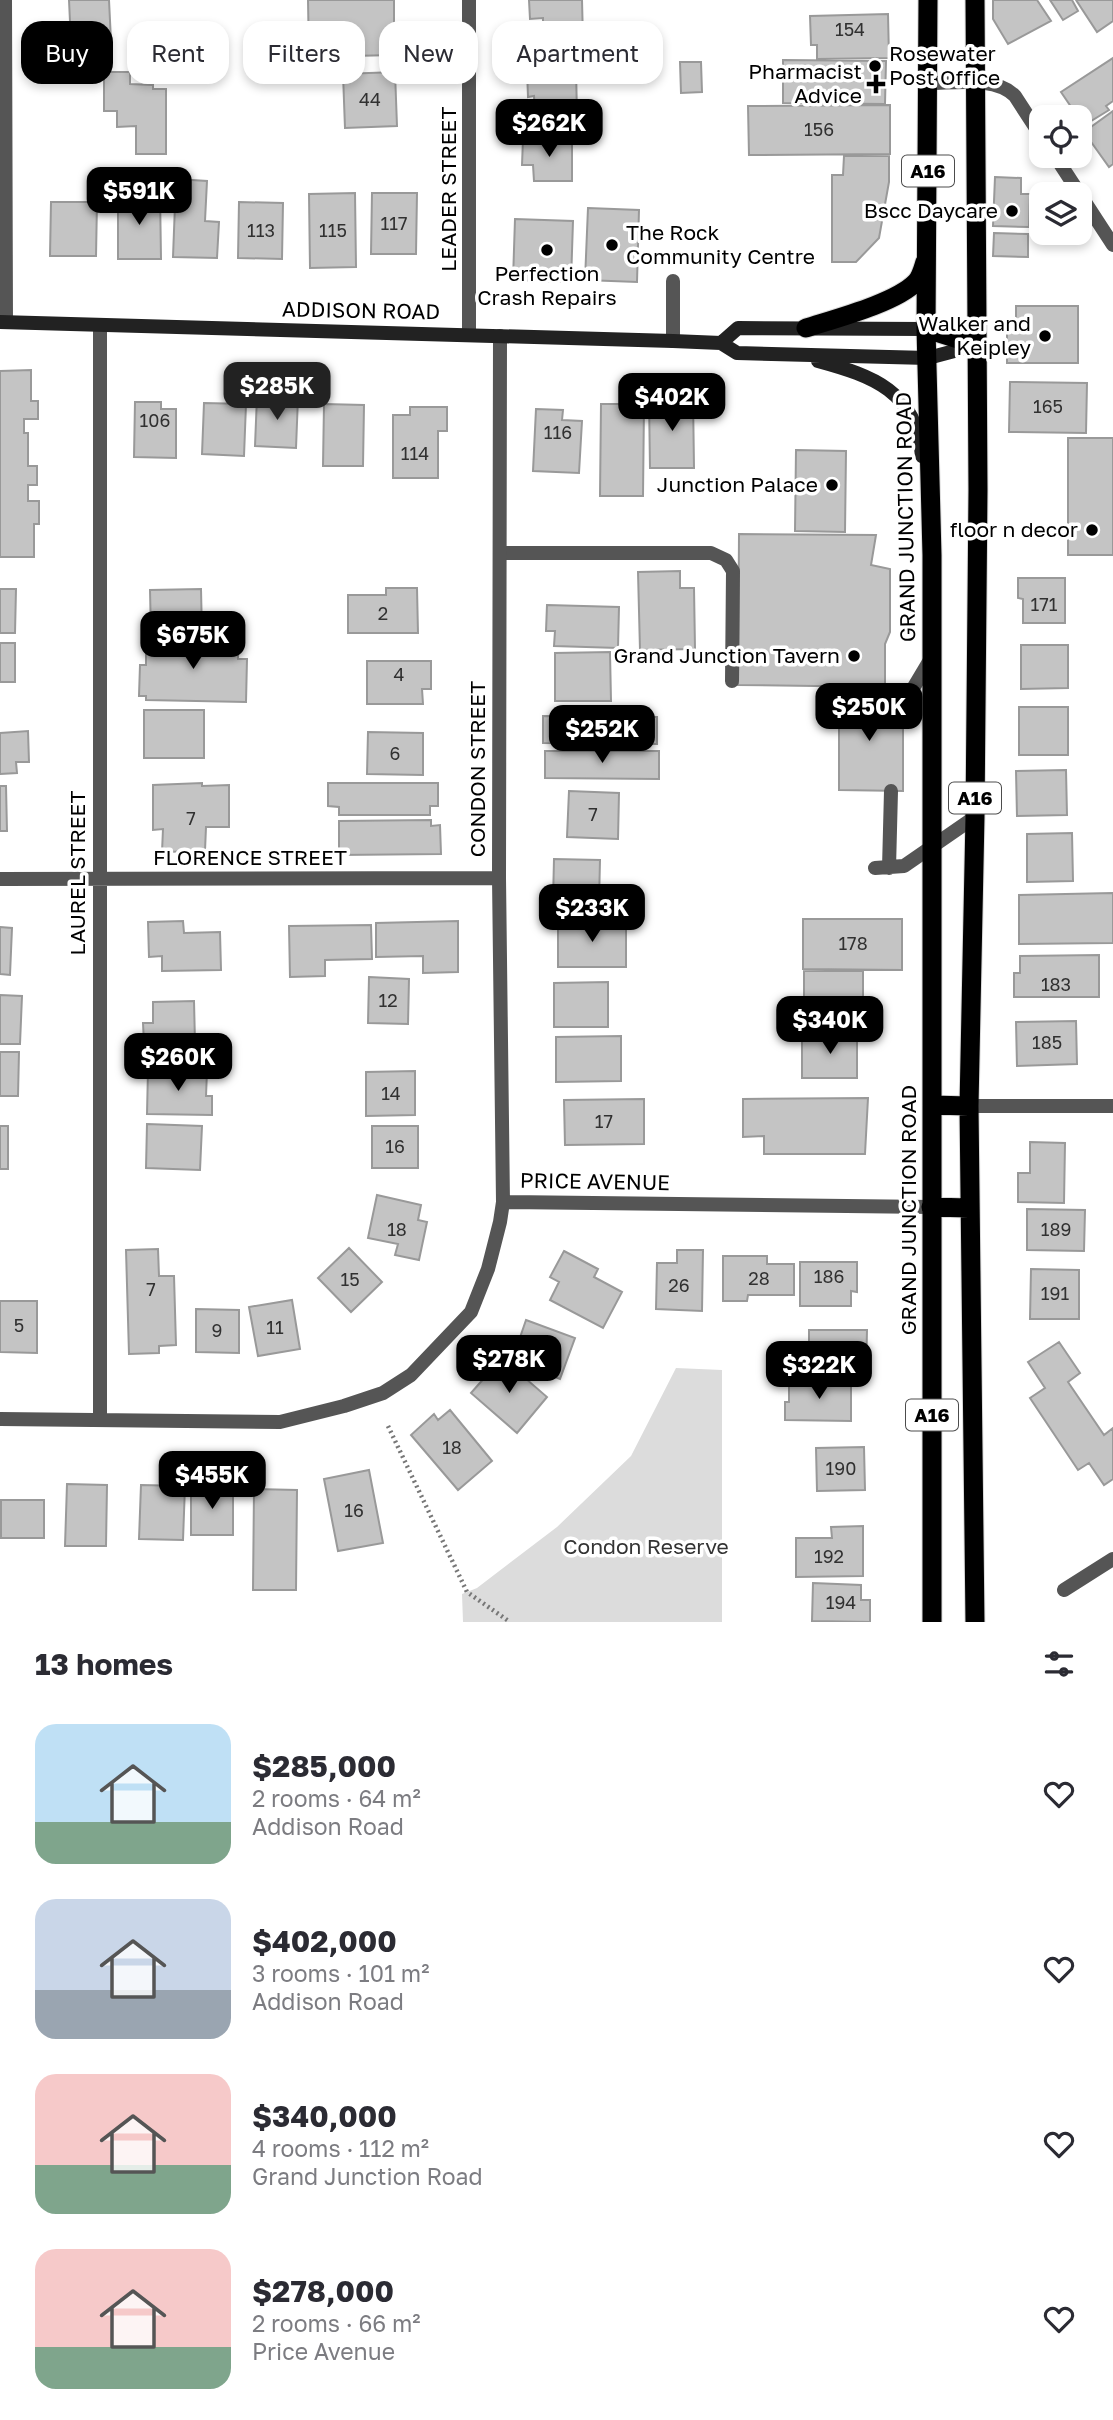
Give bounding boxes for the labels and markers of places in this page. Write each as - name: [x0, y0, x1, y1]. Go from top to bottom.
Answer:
- place label: Rosewater Post Office: [889, 40, 1000, 90]
- place label: Pharmacist Advice: [748, 58, 862, 108]
- marker: Rosewater Post Office: [867, 58, 883, 74]
- marker: Pharmacist Advice: [868, 76, 884, 92]
- pin: $262K: [500, 100, 598, 159]
- pin: $591K: [90, 168, 188, 227]
- place label: Bscc Daycare: [864, 197, 998, 223]
- marker: Bscc Daycare: [1004, 203, 1020, 219]
- place label: The Rock Community Centre: [626, 219, 815, 269]
- marker: The Rock Community Centre: [604, 237, 620, 253]
- marker: Perfection Crash Repairs: [539, 242, 555, 258]
- place label: Perfection Crash Repairs: [477, 260, 617, 310]
- place label: Walker and Keipley: [918, 310, 1031, 360]
- marker: Walker and Keipley: [1037, 328, 1053, 344]
- pin: $285K: [228, 362, 326, 422]
- pin: $402K: [623, 374, 721, 433]
- place label: Junction Palace: [657, 471, 818, 497]
- marker: Junction Palace: [824, 477, 840, 493]
- place label: floor n decor: [950, 516, 1078, 542]
- marker: floor n decor: [1084, 522, 1100, 538]
- pin: $675K: [144, 612, 242, 671]
- place label: Grand Junction Tavern: [614, 642, 840, 668]
- marker: Grand Junction Tavern: [846, 648, 862, 664]
- pin: $250K: [820, 684, 918, 743]
- pin: $252K: [553, 706, 651, 765]
- pin: $233K: [543, 884, 641, 944]
- pin: $340K: [781, 996, 879, 1056]
- pin: $260K: [129, 1034, 227, 1093]
- pin: $278K: [460, 1336, 558, 1395]
- pin: $322K: [770, 1342, 868, 1401]
- pin: $455K: [163, 1452, 261, 1511]

